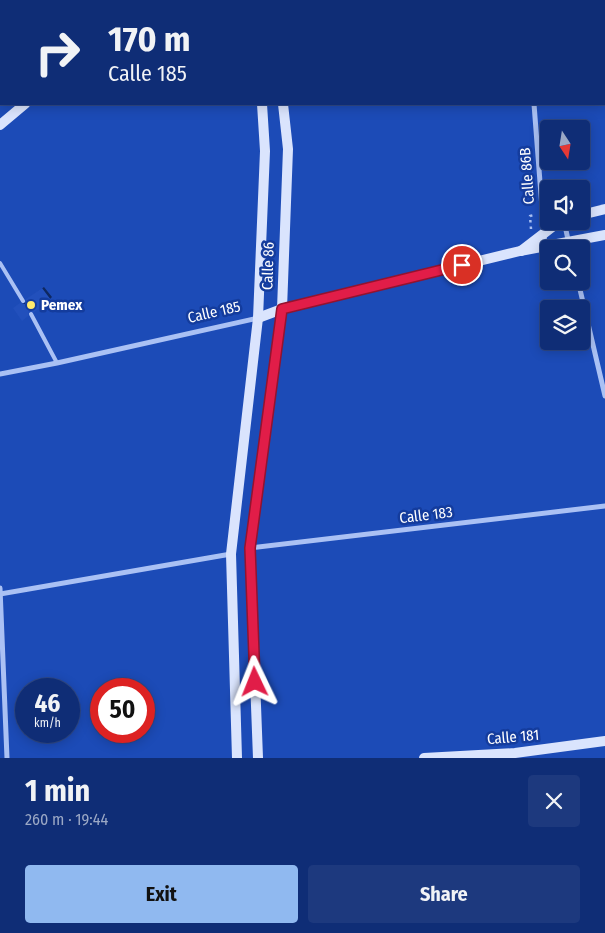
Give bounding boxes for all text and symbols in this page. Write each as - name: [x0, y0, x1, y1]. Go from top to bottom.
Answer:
- text: 170 m: [108, 18, 191, 60]
- icon: right: [25, 20, 90, 85]
- text: Calle 185: [108, 60, 187, 87]
- north arrow: [540, 120, 590, 170]
- map controls: [540, 120, 590, 350]
- street label: Calle 86B: [516, 147, 538, 205]
- button: sound: [540, 180, 590, 230]
- button: search: [540, 240, 590, 290]
- street label: Calle 86: [258, 242, 278, 290]
- pin: [441, 244, 483, 286]
- icon: arrive: [448, 251, 476, 279]
- place label: Pemex: [41, 296, 83, 314]
- street label: Calle 185: [186, 297, 242, 327]
- marker: Pemex: [25, 299, 37, 311]
- button: layers: [540, 300, 590, 350]
- street label: Calle 183: [398, 503, 454, 527]
- position arrow: [228, 655, 280, 707]
- speed limit sign: 50: [90, 678, 155, 743]
- text: 46: [35, 689, 60, 719]
- text: km/h: [34, 716, 61, 730]
- street label: Calle 181: [486, 726, 540, 748]
- text: 1 min: [25, 773, 90, 809]
- button: close: [528, 775, 580, 827]
- text: 260 m · 19:44: [25, 810, 108, 829]
- button: Exit: [25, 865, 298, 923]
- button: Share: [308, 865, 580, 923]

